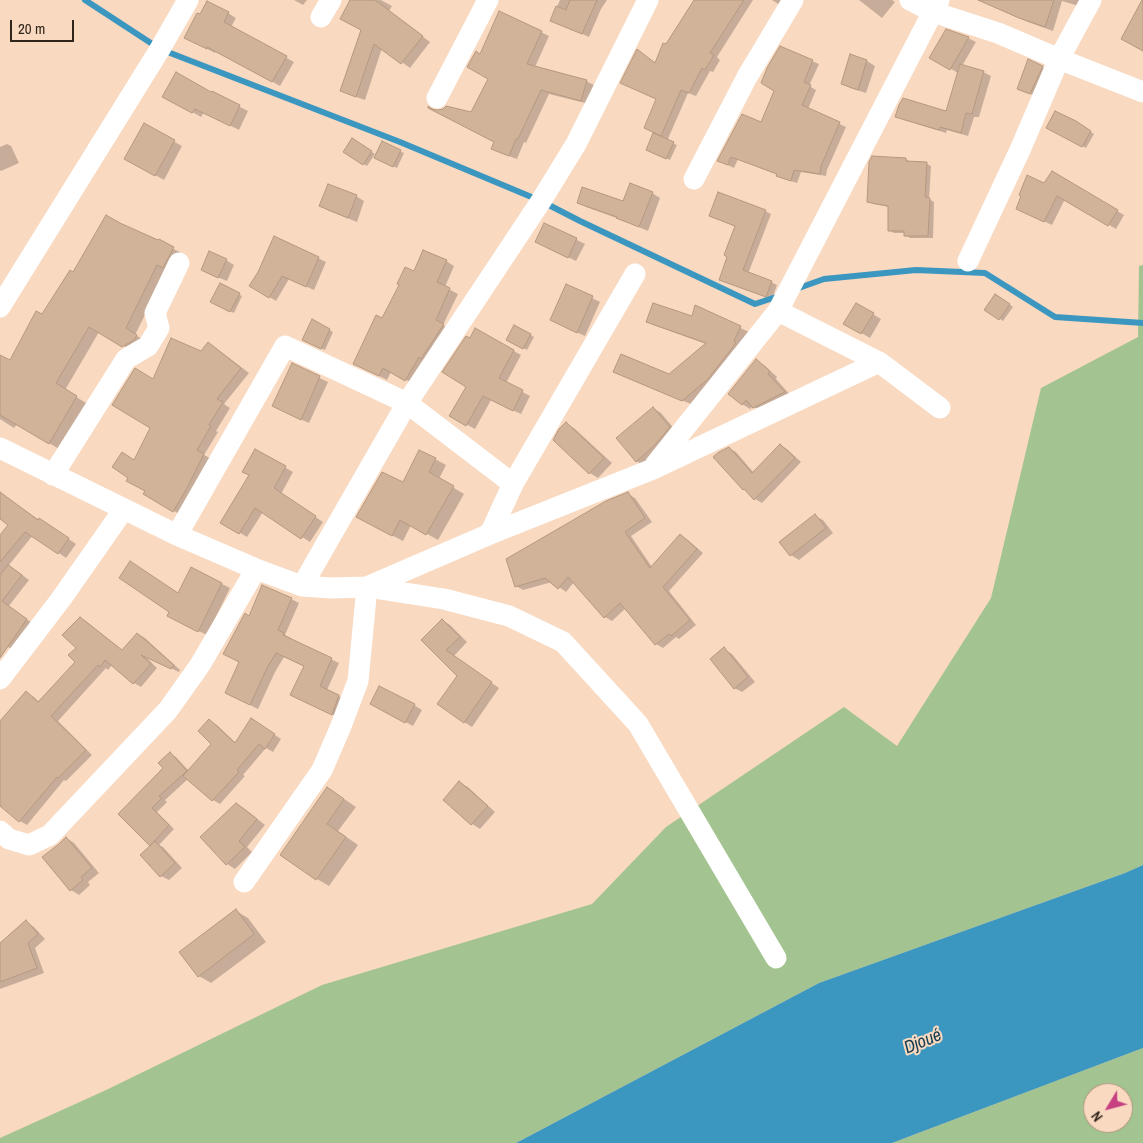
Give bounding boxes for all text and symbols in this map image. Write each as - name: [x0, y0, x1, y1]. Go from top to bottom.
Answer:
- scale bar: [12, 10, 76, 42]
- text: 20 m: [18, 18, 45, 39]
- water label: Djoué: [901, 1025, 945, 1059]
- north arrow: [1083, 1083, 1133, 1133]
- text: N: [1087, 1108, 1107, 1125]

